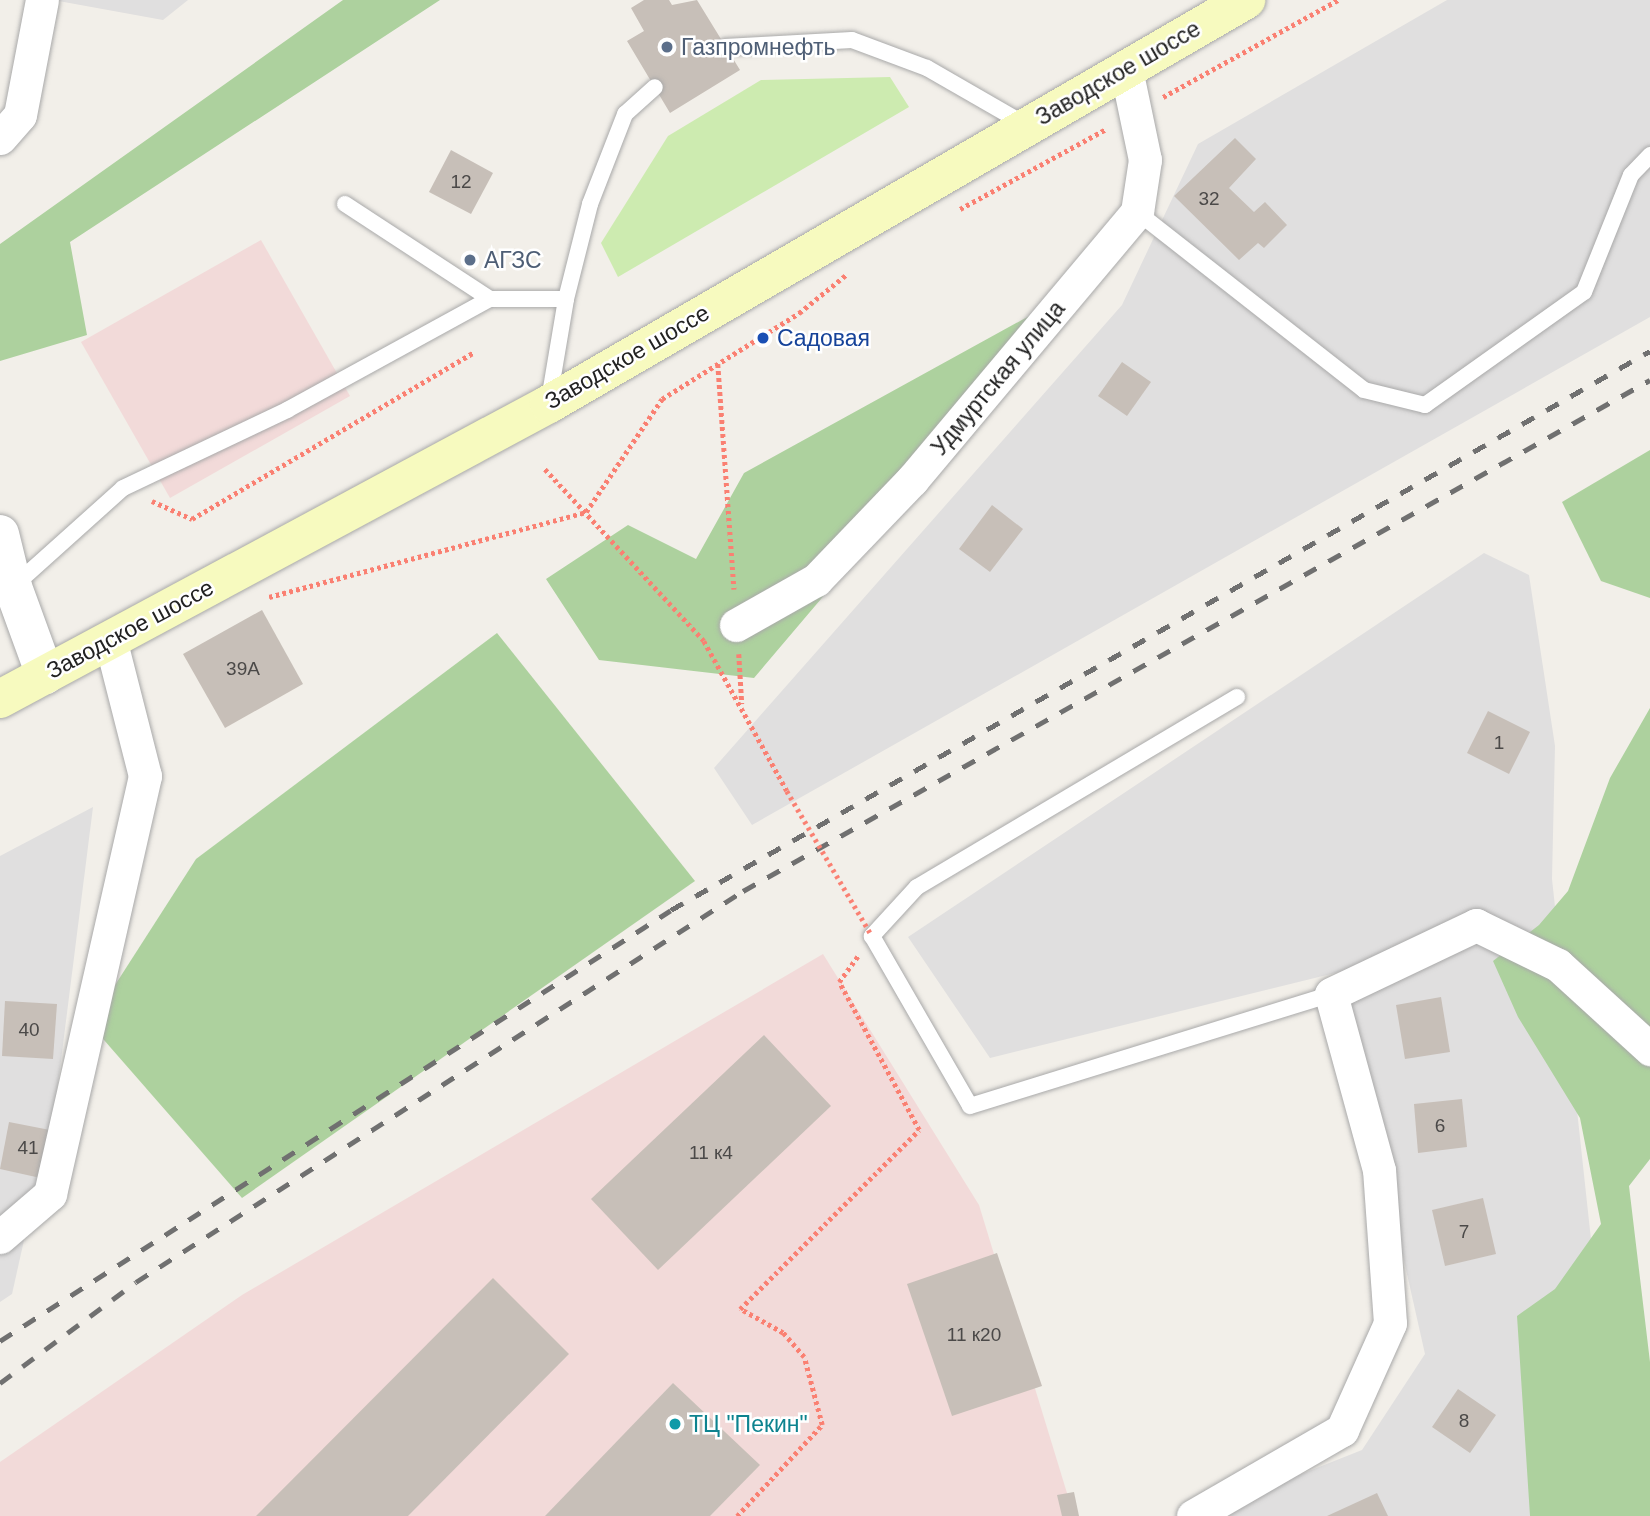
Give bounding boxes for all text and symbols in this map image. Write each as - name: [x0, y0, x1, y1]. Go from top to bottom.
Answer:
- street label: Заводское шоссе: [1031, 15, 1205, 131]
- place label: Газпромнефть: [681, 33, 836, 61]
- marker: Газпромнефть: [659, 39, 675, 55]
- house number: 12: [450, 171, 472, 193]
- house number: 32: [1198, 188, 1220, 210]
- place label: АГЗС: [484, 246, 542, 274]
- marker: АГЗС: [462, 252, 478, 268]
- street label: Удмуртская улица: [925, 295, 1071, 461]
- street label: Заводское шоссе: [540, 299, 714, 415]
- place label: Садовая: [777, 324, 870, 352]
- marker: Садовая: [755, 330, 771, 346]
- street label: Заводское шоссе: [42, 573, 218, 685]
- house number: 39А: [226, 658, 260, 680]
- house number: 1: [1494, 732, 1504, 754]
- house number: 40: [18, 1019, 40, 1041]
- house number: 6: [1435, 1115, 1445, 1137]
- house number: 41: [17, 1137, 39, 1159]
- house number: 11 к4: [689, 1142, 733, 1164]
- house number: 7: [1459, 1221, 1469, 1243]
- house number: 11 к20: [947, 1324, 1001, 1346]
- place label: ТЦ "Пекин": [689, 1410, 808, 1438]
- house number: 8: [1459, 1410, 1469, 1432]
- marker: ТЦ "Пекин": [667, 1416, 683, 1432]

